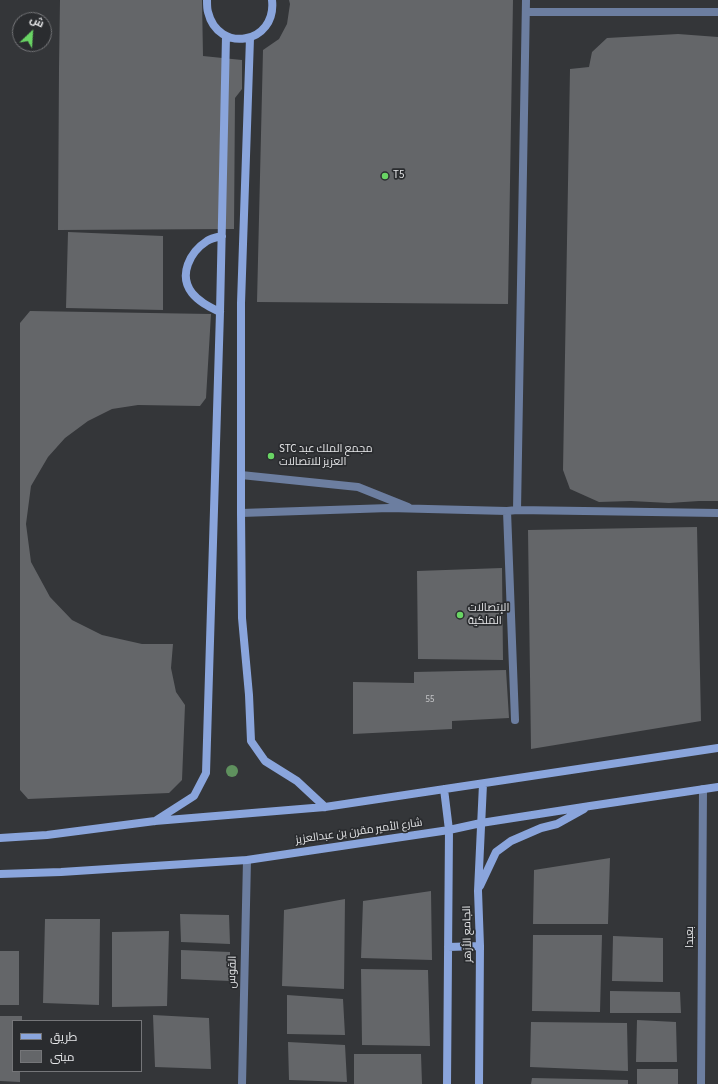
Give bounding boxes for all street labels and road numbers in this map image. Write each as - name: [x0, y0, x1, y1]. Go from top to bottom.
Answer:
- street label: شارع الأمير مقرن بن عبدالعزيز: [295, 817, 423, 847]
- street label: الجامع الأزهر: [461, 905, 475, 963]
- street label: بعبدا: [684, 926, 698, 948]
- street label: القوس: [226, 956, 240, 988]

